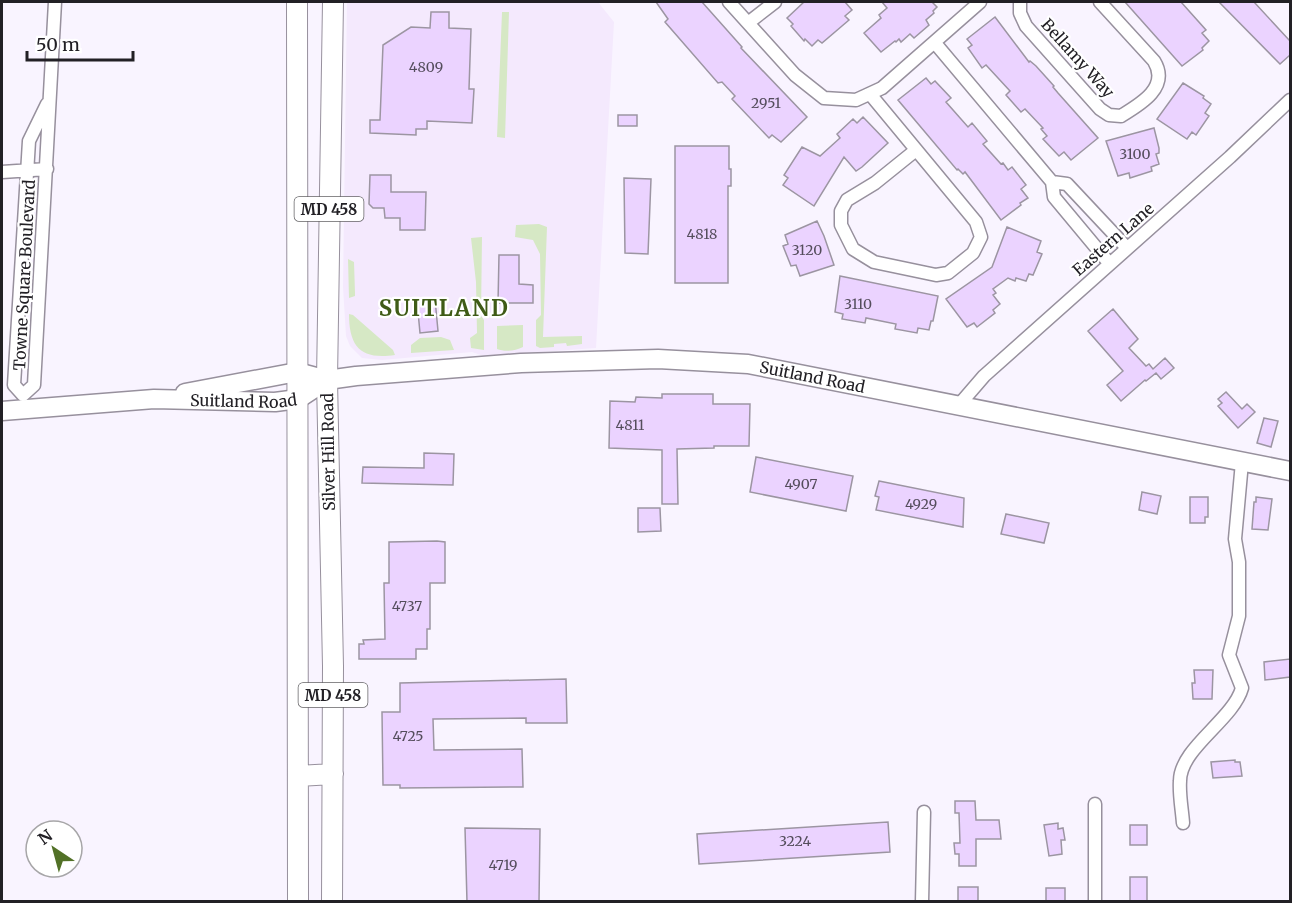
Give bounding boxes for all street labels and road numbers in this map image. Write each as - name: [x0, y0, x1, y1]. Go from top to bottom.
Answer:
- street label: Bellamy Way: [1037, 14, 1119, 102]
- street label: Towne Square Boulevard: [9, 179, 39, 371]
- road number: MD 458: [294, 197, 364, 221]
- street label: Eastern Lane: [1068, 198, 1158, 280]
- street label: Suitland Road: [758, 357, 867, 397]
- street label: Suitland Road: [190, 389, 298, 412]
- street label: Silver Hill Road: [317, 393, 339, 511]
- road number: MD 458: [298, 683, 368, 707]

